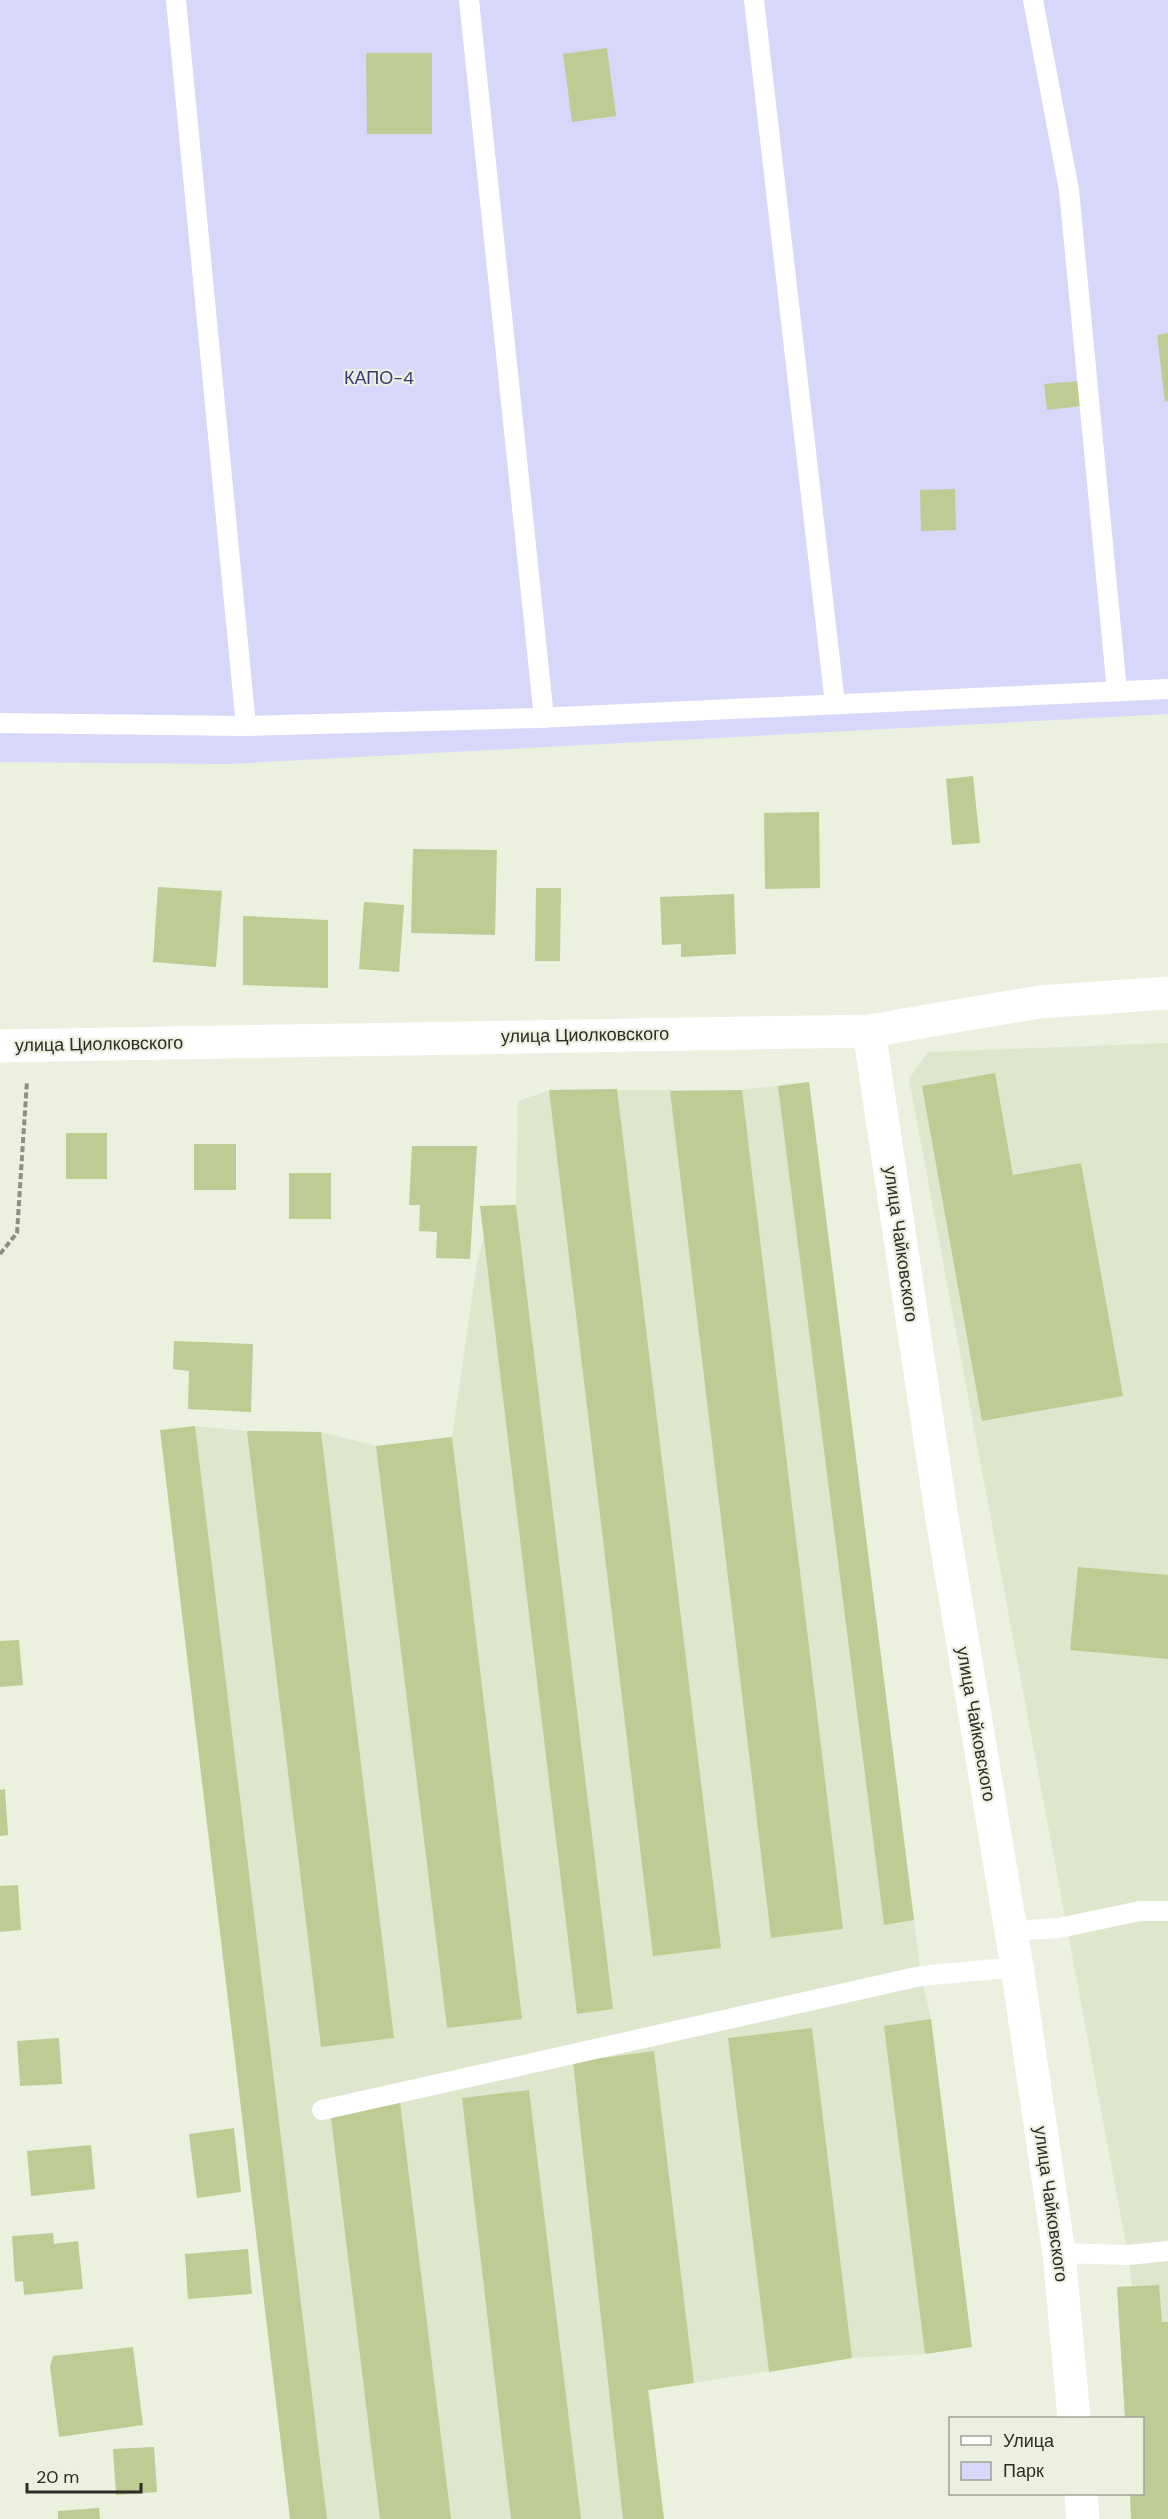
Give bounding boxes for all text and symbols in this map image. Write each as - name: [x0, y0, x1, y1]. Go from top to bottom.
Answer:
- park label: КАПО-4: [344, 366, 414, 390]
- street label: улица Циолковского: [501, 1022, 669, 1048]
- street label: улица Циолковского: [15, 1031, 183, 1057]
- street label: улица Чайковского: [878, 1165, 924, 1323]
- street label: улица Чайковского: [951, 1645, 1001, 1803]
- street label: улица Чайковского: [1028, 2125, 1074, 2283]
- legend: [949, 2417, 1144, 2495]
- text: Улица: [1003, 2429, 1055, 2453]
- scale bar: [27, 2456, 141, 2494]
- text: Парк: [1003, 2459, 1044, 2483]
- text: 20 m: [36, 2465, 79, 2489]

